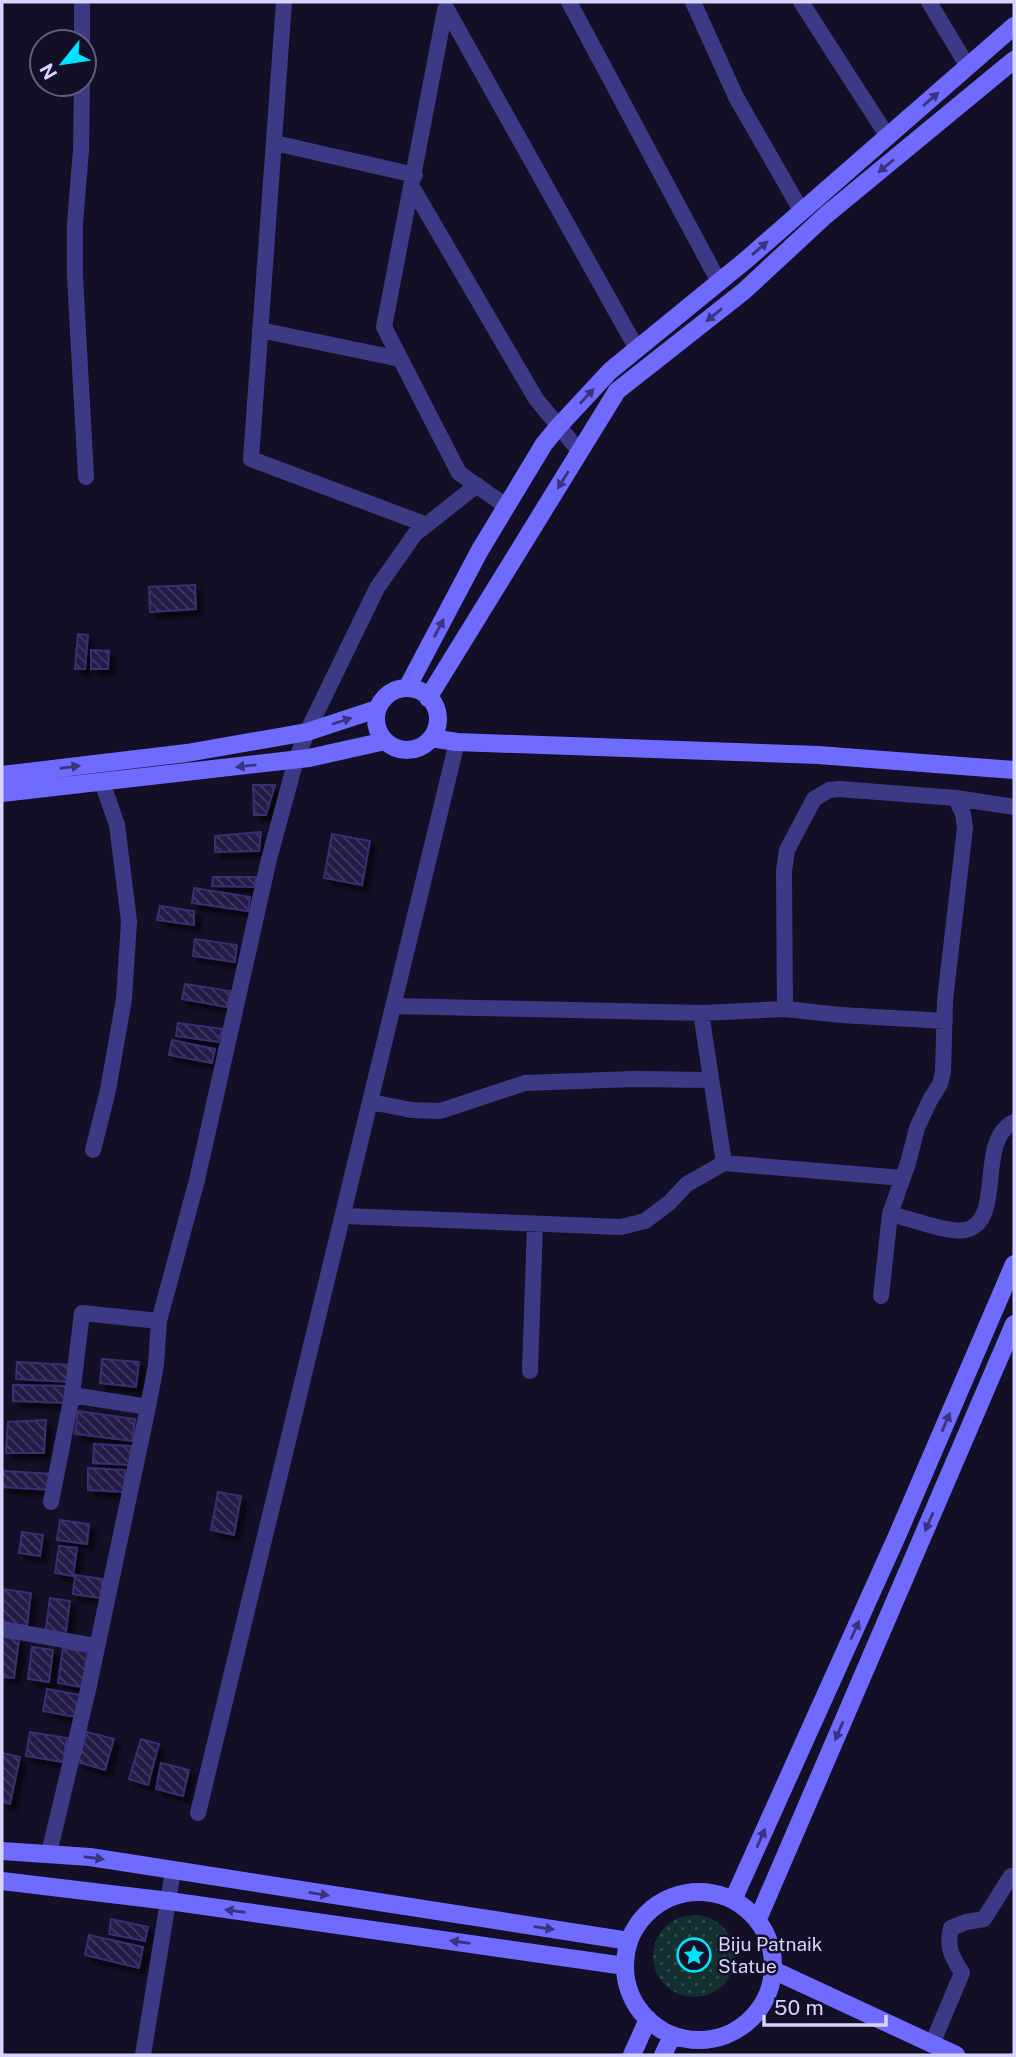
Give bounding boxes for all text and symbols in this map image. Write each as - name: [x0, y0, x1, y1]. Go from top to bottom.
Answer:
- north arrow: [28, 28, 98, 98]
- text: N: [35, 60, 62, 83]
- one-way arrow: [923, 92, 940, 107]
- one-way arrow: [877, 158, 895, 173]
- one-way arrow: [751, 240, 769, 256]
- one-way arrow: [706, 307, 724, 322]
- one-way arrow: [579, 388, 595, 405]
- one-way arrow: [556, 470, 569, 489]
- one-way arrow: [433, 618, 445, 638]
- one-way arrow: [331, 715, 352, 726]
- one-way arrow: [59, 761, 81, 772]
- one-way arrow: [234, 761, 256, 772]
- one-way arrow: [940, 1412, 952, 1432]
- one-way arrow: [923, 1512, 935, 1532]
- one-way arrow: [849, 1620, 861, 1640]
- one-way arrow: [833, 1721, 845, 1741]
- one-way arrow: [756, 1827, 767, 1848]
- one-way arrow: [83, 1853, 105, 1864]
- one-way arrow: [308, 1888, 330, 1899]
- one-way arrow: [224, 1905, 246, 1916]
- one-way arrow: [533, 1923, 555, 1934]
- place label: Biju Patnaik Statue: [718, 1933, 823, 1977]
- place icon: Biju Patnaik Statue: [675, 1936, 713, 1974]
- one-way arrow: [449, 1937, 471, 1948]
- scale bar: [764, 1983, 886, 2027]
- text: 50 m: [774, 1995, 824, 2020]

